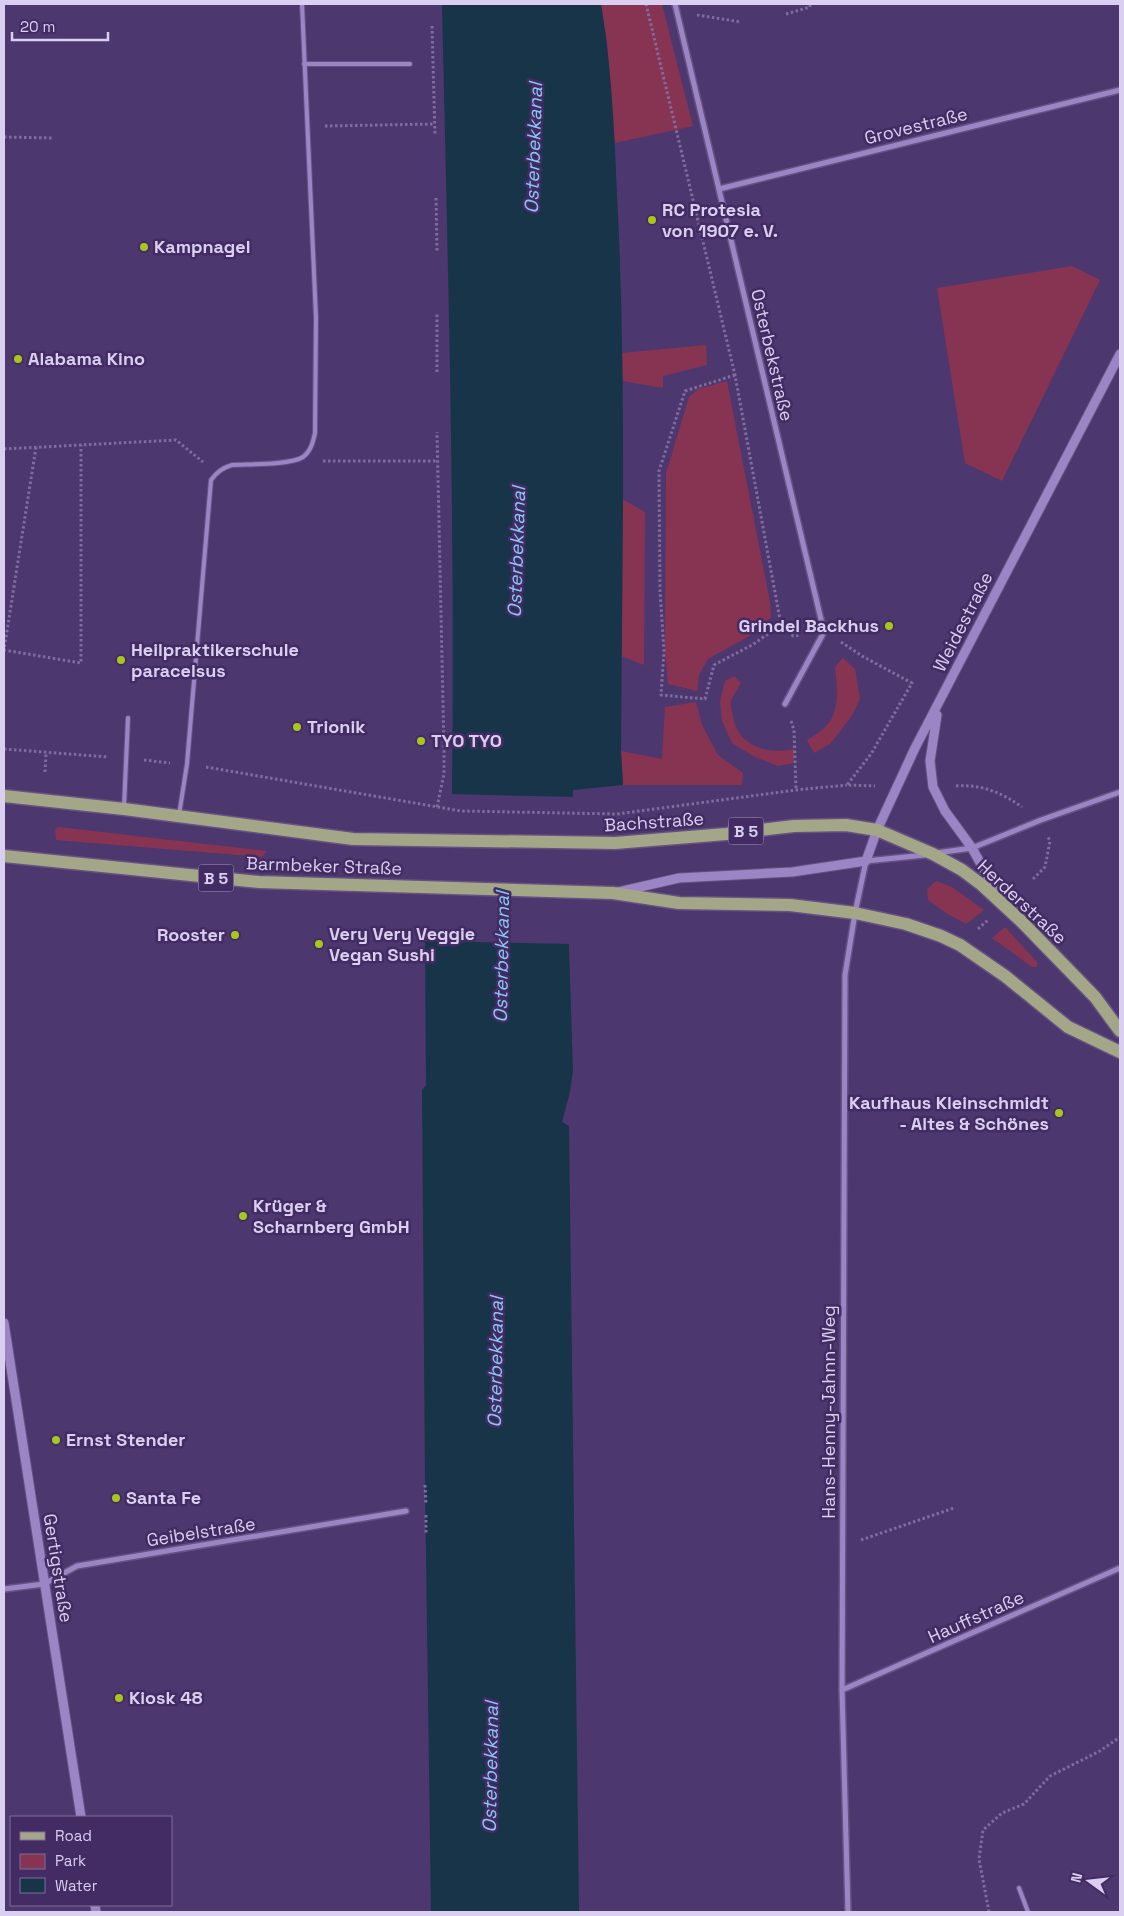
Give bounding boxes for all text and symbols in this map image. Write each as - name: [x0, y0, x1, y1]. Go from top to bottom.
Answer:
- scale bar: [12, 10, 109, 42]
- text: 20 m: [20, 17, 55, 36]
- water label: Osterbekkanal: [519, 80, 548, 214]
- street label: Grovestraße: [862, 102, 970, 149]
- place label: RC Protesia von 1907 e. V.: [662, 198, 778, 242]
- marker: RC Protesia von 1907 e. V.: [646, 214, 658, 226]
- place label: Kampnagel: [154, 235, 251, 258]
- marker: Kampnagel: [138, 241, 150, 253]
- street label: Osterbekstraße: [746, 287, 799, 423]
- place label: Alabama Kino: [28, 347, 145, 370]
- marker: Alabama Kino: [12, 353, 24, 365]
- water label: Osterbekkanal: [502, 484, 531, 618]
- street label: Weidestraße: [928, 568, 998, 676]
- place label: Grindel Backhus: [739, 614, 879, 637]
- marker: Grindel Backhus: [883, 620, 895, 632]
- place label: Heilpraktikerschule paracelsus: [131, 638, 299, 682]
- marker: Heilpraktikerschule paracelsus: [115, 654, 127, 666]
- place label: Trionik: [307, 715, 365, 738]
- marker: Trionik: [291, 721, 303, 733]
- place label: TYO TYO: [431, 729, 502, 752]
- marker: TYO TYO: [415, 735, 427, 747]
- street label: Bachstraße: [603, 807, 705, 836]
- road number: B 5: [728, 818, 764, 844]
- street label: Barmbeker Straße: [246, 851, 402, 880]
- street label: Herderstraße: [973, 854, 1072, 949]
- road number: B 5: [198, 864, 234, 891]
- water label: Osterbekkanal: [488, 889, 515, 1023]
- place label: Very Very Veggie Vegan Sushi: [329, 922, 475, 966]
- place label: Rooster: [157, 923, 225, 946]
- marker: Rooster: [229, 929, 241, 941]
- marker: Very Very Veggie Vegan Sushi: [313, 938, 325, 950]
- place label: Kaufhaus Kleinschmidt - Altes & Schönes: [849, 1091, 1049, 1135]
- marker: Kaufhaus Kleinschmidt - Altes & Schönes: [1053, 1107, 1065, 1119]
- place label: Krüger & Scharnberg GmbH: [253, 1194, 409, 1238]
- marker: Krüger & Scharnberg GmbH: [237, 1210, 249, 1222]
- water label: Osterbekkanal: [482, 1294, 509, 1428]
- street label: Hans-Henny-Jahnn-Weg: [817, 1305, 840, 1519]
- place label: Ernst Stender: [66, 1428, 185, 1451]
- marker: Ernst Stender: [50, 1434, 62, 1446]
- place label: Santa Fe: [126, 1486, 201, 1509]
- marker: Santa Fe: [110, 1492, 122, 1504]
- street label: Gertigstraße: [39, 1512, 78, 1624]
- street label: Geibelstraße: [145, 1512, 257, 1551]
- street label: Hauffstraße: [924, 1585, 1027, 1648]
- place label: Kiosk 48: [129, 1686, 203, 1709]
- marker: Kiosk 48: [113, 1692, 125, 1704]
- water label: Osterbekkanal: [477, 1699, 504, 1833]
- legend: [10, 1816, 172, 1906]
- text: Road: [55, 1826, 92, 1845]
- text: Park: [55, 1851, 86, 1870]
- north arrow: [1064, 1856, 1114, 1906]
- text: N: [1067, 1871, 1086, 1885]
- text: Water: [55, 1876, 98, 1895]

